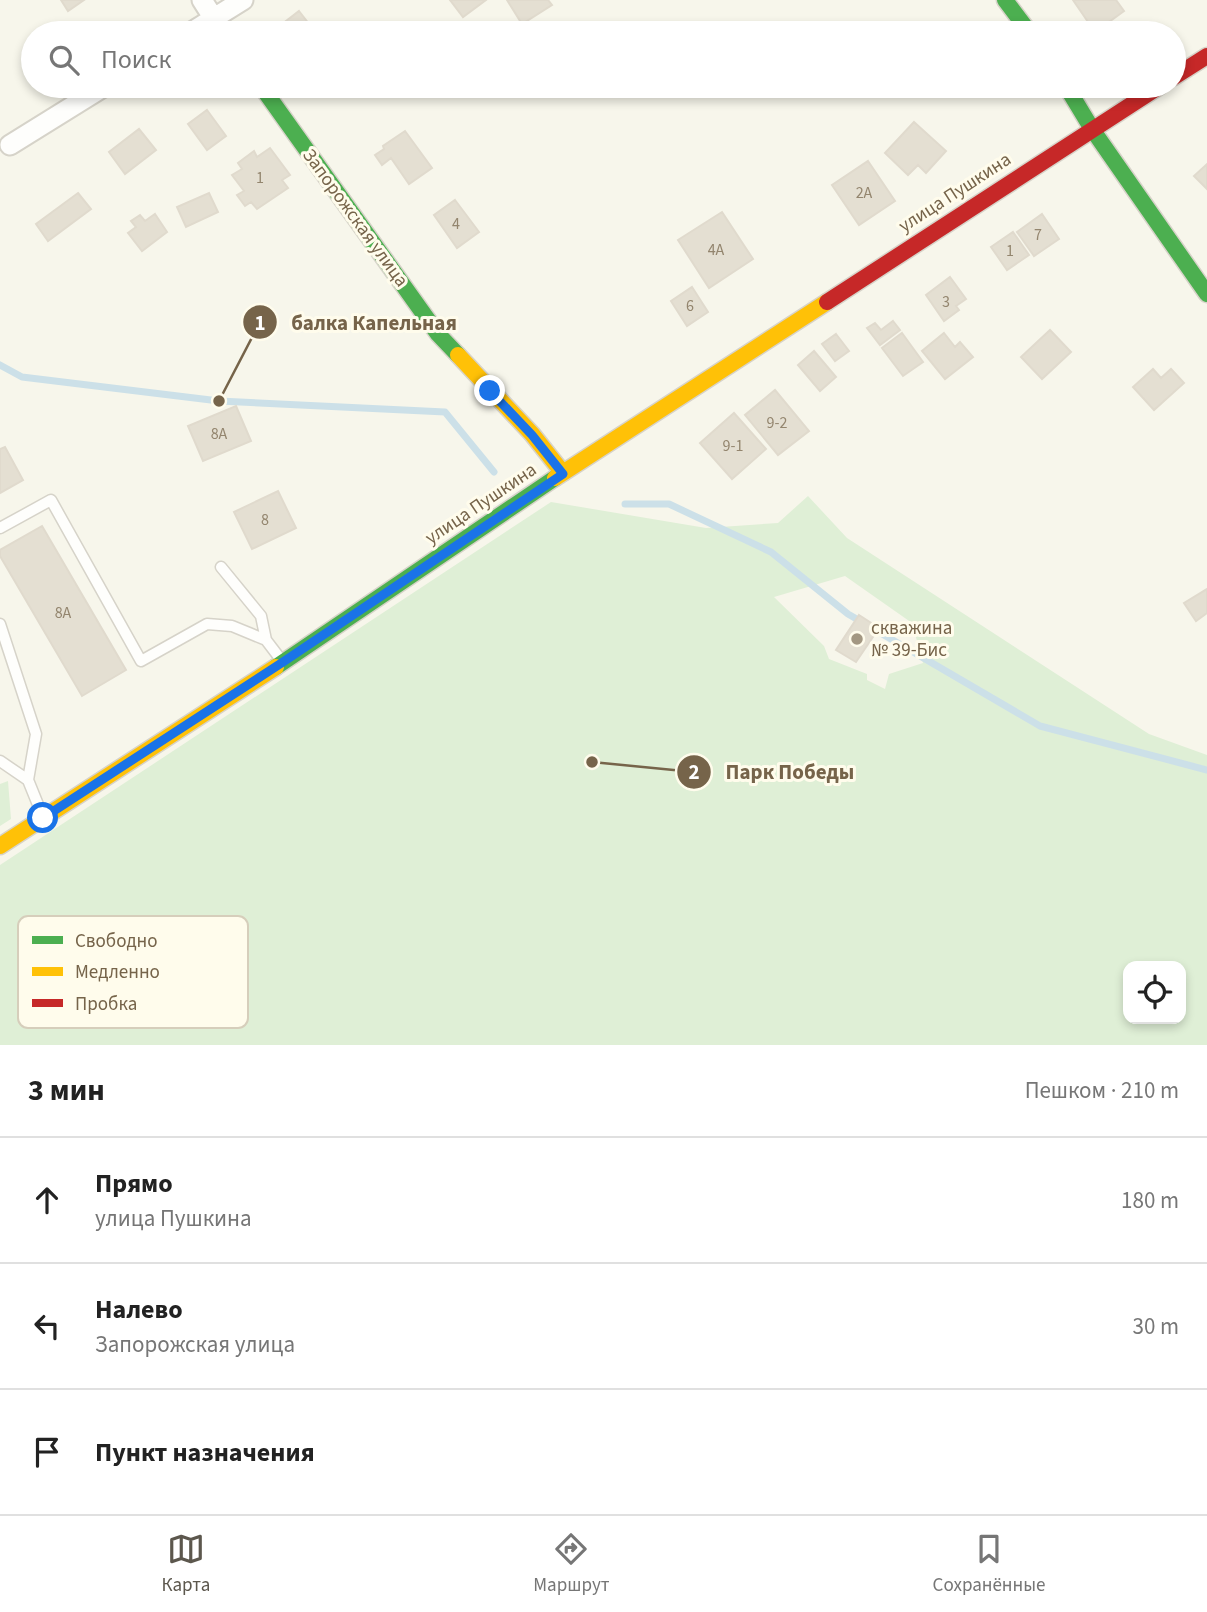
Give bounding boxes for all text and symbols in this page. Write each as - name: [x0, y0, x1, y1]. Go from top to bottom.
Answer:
- search box: [21, 21, 1186, 98]
- icon: search: [45, 41, 83, 79]
- text: Поиск: [101, 41, 171, 78]
- street label: Запорожская улица: [296, 143, 414, 293]
- street label: улица Пушкина: [893, 146, 1017, 240]
- house number: 1: [256, 167, 264, 189]
- house number: 2А: [856, 182, 873, 204]
- house number: 4: [452, 213, 460, 235]
- house number: 7: [1034, 224, 1042, 246]
- house number: 4А: [708, 239, 725, 261]
- house number: 1: [1006, 240, 1014, 262]
- house number: 3: [942, 291, 950, 313]
- house number: 6: [686, 295, 694, 317]
- callout: балка Капельная: [242, 301, 471, 343]
- text: 1: [254, 308, 266, 338]
- text: балка Капельная: [291, 308, 457, 338]
- route end: [474, 375, 505, 406]
- house number: 9-2: [767, 412, 787, 434]
- house number: 8А: [211, 423, 228, 445]
- house number: 9-1: [723, 435, 743, 457]
- street label: улица Пушкина: [420, 457, 542, 551]
- house number: 8: [261, 509, 269, 531]
- house number: 8А: [55, 602, 72, 624]
- place label: скважина № 39-Бис: [871, 615, 952, 664]
- marker: скважина № 39-Бис: [849, 631, 865, 647]
- callout: Парк Победы: [676, 751, 868, 793]
- text: 2: [688, 757, 700, 787]
- text: Парк Победы: [726, 757, 854, 787]
- route start: [27, 802, 58, 833]
- legend: [18, 916, 248, 1028]
- text: Свободно: [75, 928, 158, 955]
- text: Медленно: [75, 959, 160, 986]
- map controls: [1123, 961, 1186, 1024]
- button: locate: [1123, 961, 1186, 1024]
- text: Пробка: [75, 991, 137, 1018]
- text: 3 мин: [28, 1069, 105, 1112]
- text: Пешком · 210 m: [1025, 1074, 1179, 1107]
- text: Прямо: [95, 1165, 173, 1202]
- icon: ahead: [28, 1181, 66, 1219]
- text: 180 m: [1121, 1184, 1179, 1217]
- text: улица Пушкина: [95, 1202, 252, 1235]
- text: Налево: [95, 1291, 183, 1328]
- icon: left: [28, 1307, 66, 1345]
- text: 30 m: [1132, 1310, 1179, 1343]
- text: Запорожская улица: [95, 1328, 295, 1361]
- icon: arrive: [28, 1433, 66, 1471]
- text: Пункт назначения: [95, 1434, 315, 1471]
- tab: Карта: [162, 1530, 210, 1599]
- tab: Маршрут: [533, 1530, 610, 1599]
- tab: Сохранённые: [933, 1530, 1045, 1599]

